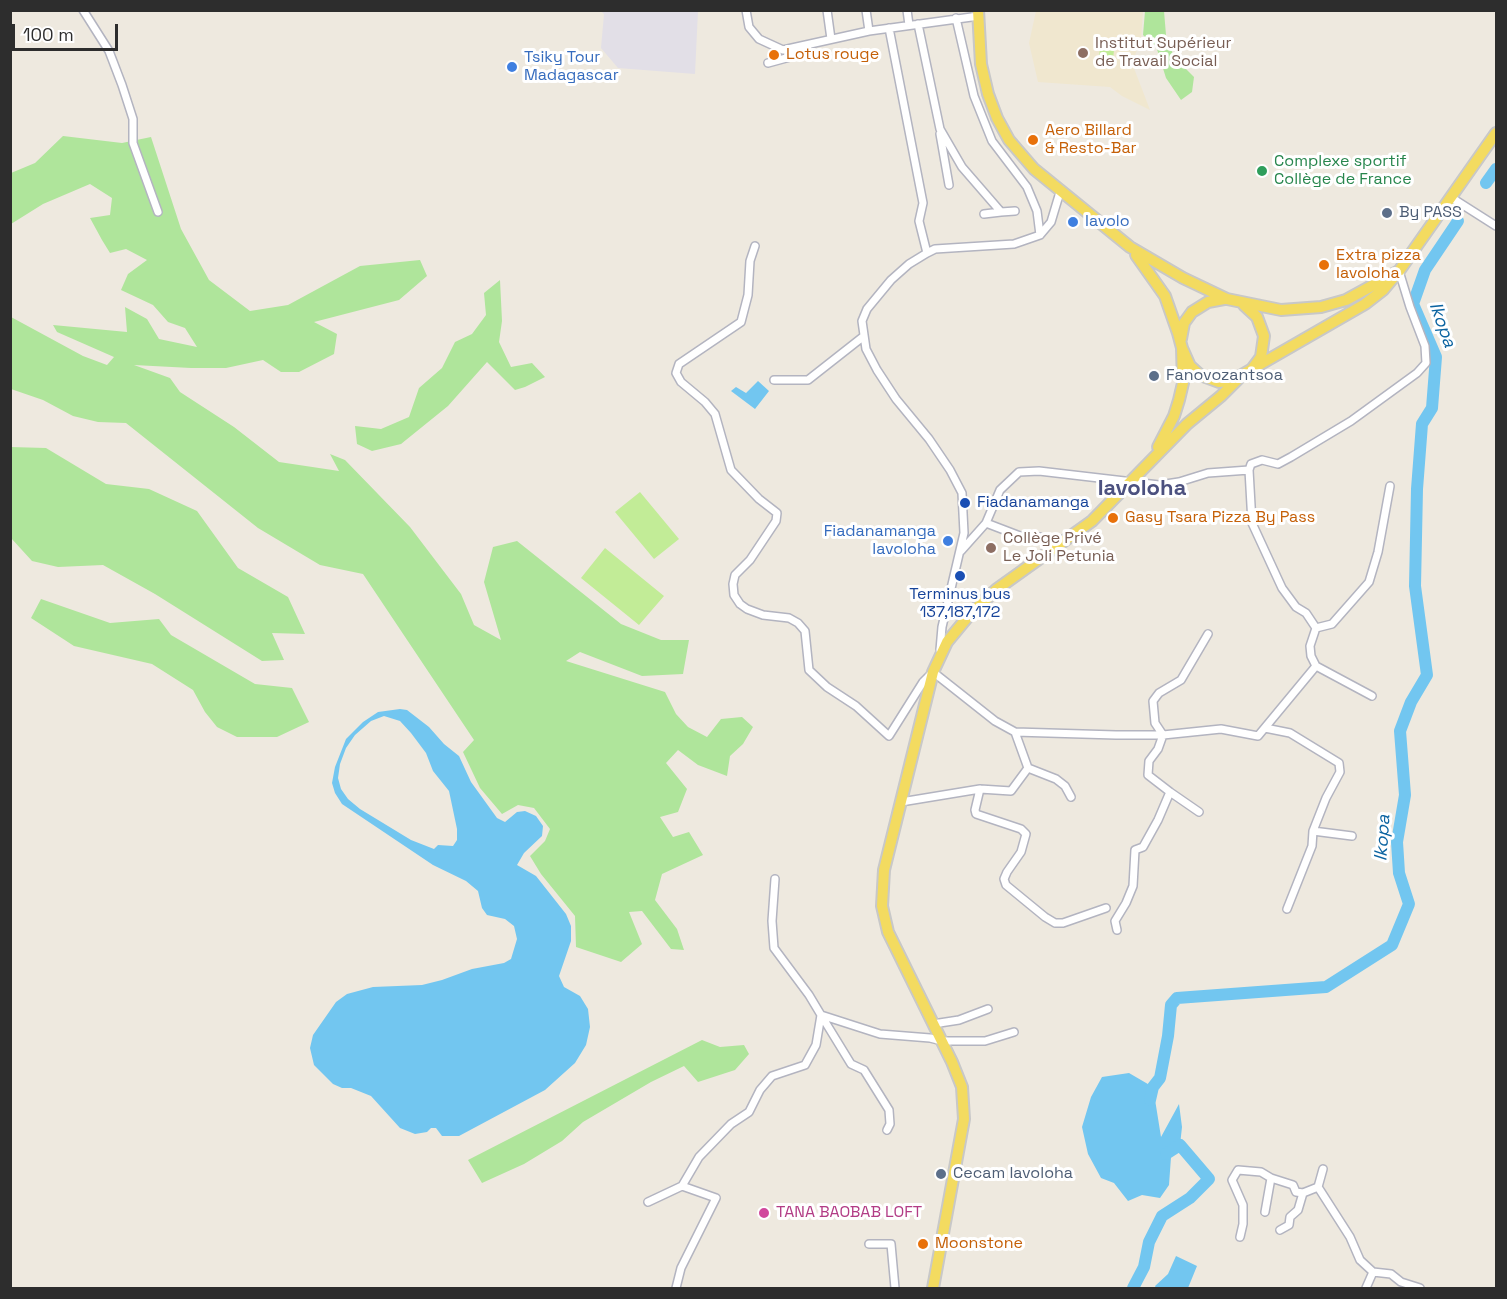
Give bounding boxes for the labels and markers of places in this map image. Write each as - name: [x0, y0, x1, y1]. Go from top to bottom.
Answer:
- place label: Institut Supérieur de Travail Social: [1095, 34, 1231, 72]
- place label: Lotus rouge: [786, 45, 879, 65]
- marker: Institut Supérieur de Travail Social: [1076, 46, 1090, 60]
- place label: Tsiky Tour Madagascar: [524, 48, 619, 86]
- marker: Lotus rouge: [767, 48, 781, 62]
- marker: Tsiky Tour Madagascar: [505, 60, 519, 74]
- place label: Aero Billard & Resto-Bar: [1045, 121, 1137, 159]
- marker: Aero Billard & Resto-Bar: [1026, 133, 1040, 147]
- place label: Complexe sportif Collège de France: [1274, 152, 1412, 190]
- marker: Complexe sportif Collège de France: [1255, 164, 1269, 178]
- place label: By PASS: [1399, 203, 1462, 223]
- marker: By PASS: [1380, 206, 1394, 220]
- place label: Iavolo: [1085, 212, 1130, 232]
- marker: Iavolo: [1066, 215, 1080, 229]
- place label: Extra pizza Iavoloha: [1336, 246, 1421, 284]
- marker: Extra pizza Iavoloha: [1317, 258, 1331, 272]
- place label: Fanovozantsoa: [1166, 366, 1283, 386]
- marker: Fanovozantsoa: [1147, 369, 1161, 383]
- place label: Fiadanamanga: [977, 493, 1089, 513]
- marker: Fiadanamanga: [958, 496, 972, 510]
- place label: Gasy Tsara Pizza By Pass: [1125, 508, 1315, 528]
- marker: Gasy Tsara Pizza By Pass: [1106, 511, 1120, 525]
- place label: Fiadanamanga Iavoloha: [824, 522, 936, 560]
- place label: Collège Privé Le Joli Petunia: [1003, 529, 1115, 567]
- marker: Fiadanamanga Iavoloha: [941, 534, 955, 548]
- marker: Collège Privé Le Joli Petunia: [984, 541, 998, 555]
- marker: Terminus bus 137,187,172: [953, 569, 967, 583]
- place label: Terminus bus 137,187,172: [909, 585, 1011, 623]
- place label: Cecam Iavoloha: [953, 1164, 1073, 1184]
- marker: Cecam Iavoloha: [934, 1167, 948, 1181]
- place label: TANA BAOBAB LOFT: [776, 1203, 922, 1223]
- marker: TANA BAOBAB LOFT: [757, 1206, 771, 1220]
- place label: Moonstone: [935, 1234, 1023, 1254]
- marker: Moonstone: [916, 1237, 930, 1251]

